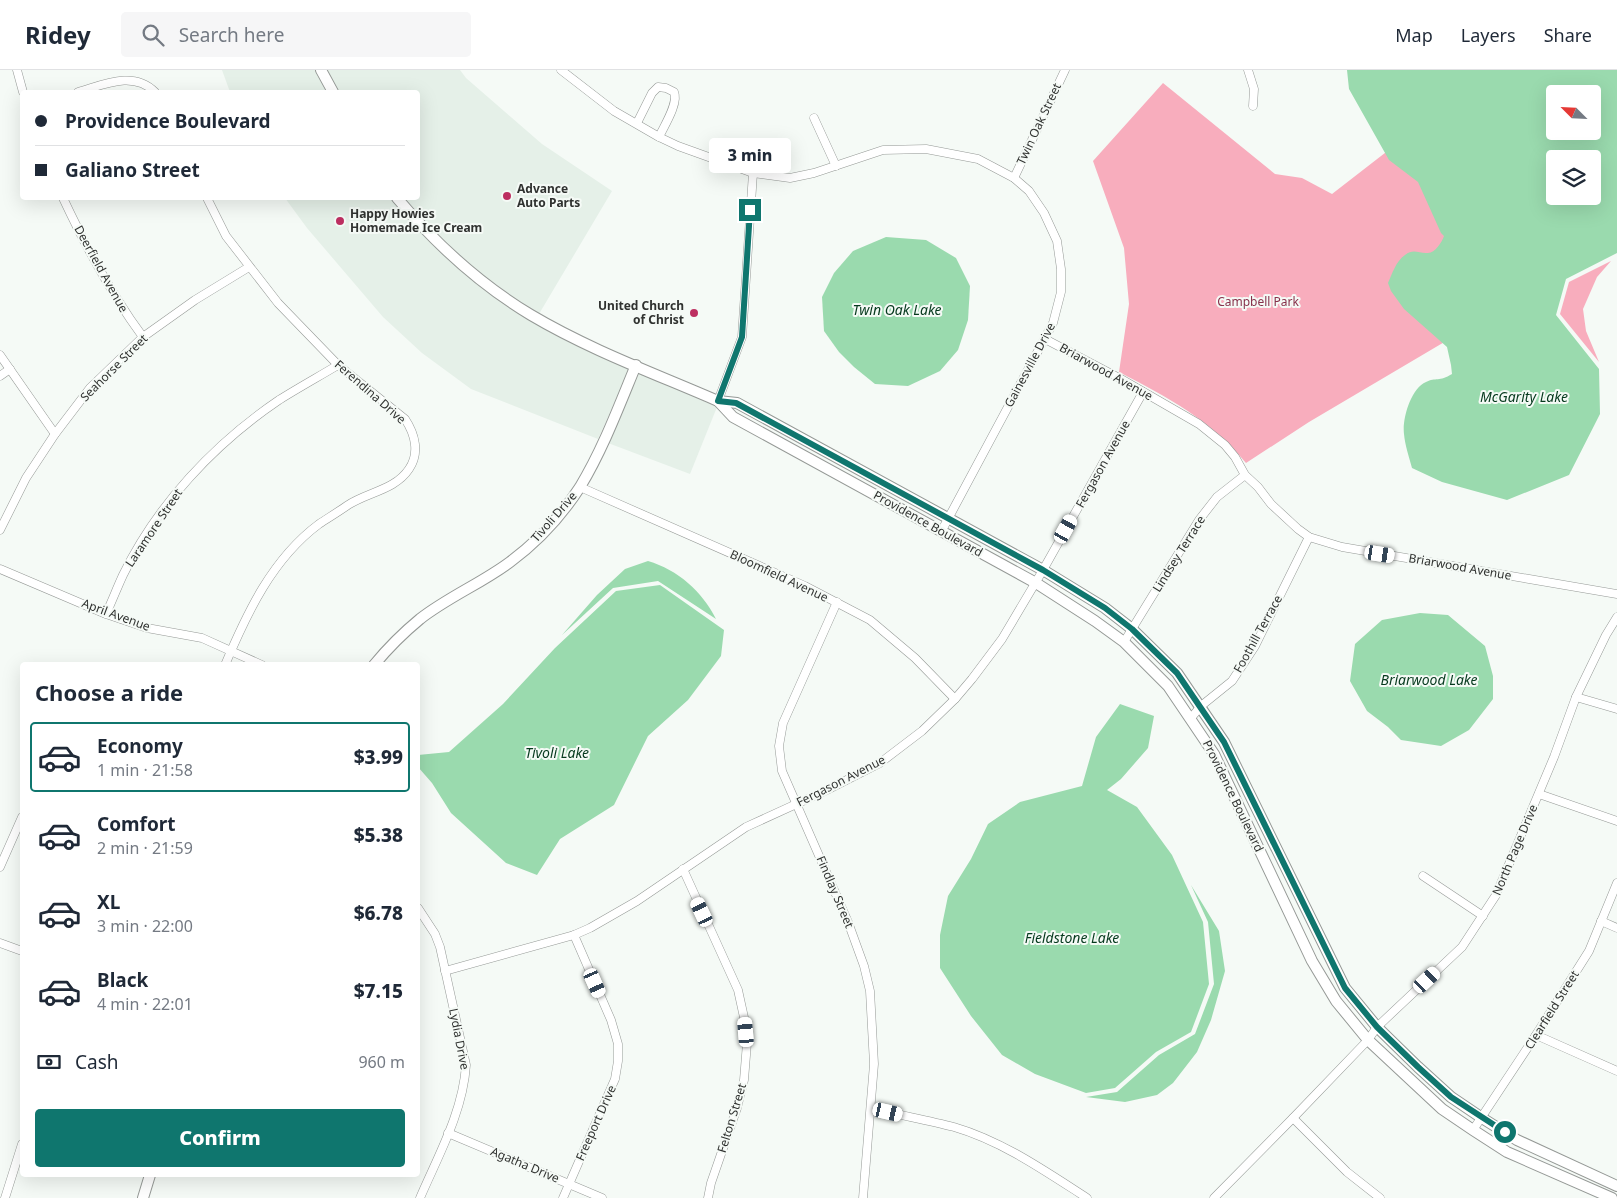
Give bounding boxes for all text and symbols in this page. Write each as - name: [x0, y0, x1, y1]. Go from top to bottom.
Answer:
- search box: [121, 12, 471, 57]
- text: Ridey: [25, 18, 91, 51]
- icon: search: [139, 21, 167, 49]
- text: Search here: [179, 22, 284, 48]
- text: Map: [1395, 23, 1433, 47]
- text: Layers: [1461, 23, 1516, 47]
- text: Share: [1544, 23, 1592, 47]
- street label: Twin Oak Street: [1012, 79, 1065, 168]
- north arrow: [1546, 85, 1601, 140]
- map controls: [1546, 85, 1601, 205]
- text: Providence Boulevard: [65, 108, 271, 134]
- callout: 3 min: [709, 138, 791, 172]
- text: 3 min: [728, 144, 772, 166]
- button: layers: [1546, 150, 1601, 205]
- text: Galiano Street: [65, 157, 200, 183]
- place label: Advance Auto Parts: [517, 180, 580, 211]
- marker: Advance Auto Parts: [501, 190, 513, 202]
- route end: [739, 199, 761, 221]
- place label: Happy Howies Homemade Ice Cream: [350, 205, 482, 236]
- marker: Happy Howies Homemade Ice Cream: [334, 215, 346, 227]
- street label: Deerfield Avenue: [70, 222, 132, 315]
- park label: Campbell Park: [1217, 293, 1299, 310]
- place label: United Church of Christ: [598, 297, 684, 328]
- water label: Twin Oak Lake: [852, 300, 942, 319]
- marker: United Church of Christ: [688, 307, 700, 319]
- street label: Gainesville Drive: [1000, 319, 1059, 410]
- street label: Seahorse Street: [76, 330, 152, 405]
- street label: Briarwood Avenue: [1057, 339, 1156, 404]
- street label: Ferendina Drive: [331, 356, 410, 427]
- water label: McGarity Lake: [1480, 387, 1568, 406]
- street label: Fergason Avenue: [1071, 417, 1134, 511]
- street label: Laramore Street: [121, 485, 186, 570]
- street label: Providence Boulevard: [871, 486, 986, 561]
- street label: Tivoli Drive: [527, 487, 581, 546]
- car: [1052, 512, 1079, 546]
- street label: Lindsey Terrace: [1148, 512, 1209, 595]
- car: [1364, 544, 1395, 564]
- street label: Bloomfield Avenue: [727, 545, 831, 606]
- street label: Briarwood Avenue: [1407, 549, 1513, 584]
- street label: Foothill Terrace: [1229, 592, 1286, 676]
- street label: April Avenue: [80, 594, 153, 635]
- water label: Briarwood Lake: [1380, 670, 1478, 689]
- text: Choose a ride: [35, 677, 183, 707]
- text: Economy: [97, 733, 183, 759]
- icon: car: [37, 735, 82, 780]
- street label: Providence Boulevard: [1199, 737, 1268, 855]
- water label: Tivoli Lake: [525, 743, 589, 762]
- text: $3.99: [354, 744, 403, 770]
- street label: Fergason Avenue: [793, 751, 888, 810]
- text: 1 min · 21:58: [97, 759, 193, 781]
- street label: North Page Drive: [1488, 802, 1541, 898]
- text: Comfort: [97, 811, 176, 837]
- icon: car: [37, 813, 82, 858]
- text: $5.38: [354, 822, 403, 848]
- text: 2 min · 21:59: [97, 837, 193, 859]
- street label: Findlay Street: [813, 853, 859, 931]
- text: XL: [97, 889, 120, 915]
- icon: car: [37, 891, 82, 936]
- car: [688, 895, 715, 929]
- text: $6.78: [354, 900, 403, 926]
- text: 3 min · 22:00: [97, 915, 193, 937]
- water label: Fieldstone Lake: [1025, 928, 1119, 947]
- car: [1410, 964, 1443, 996]
- car: [582, 966, 607, 1000]
- street label: Clearfield Street: [1520, 966, 1583, 1053]
- text: Black: [97, 967, 148, 993]
- icon: car: [37, 969, 82, 1014]
- text: $7.15: [354, 978, 403, 1004]
- text: 4 min · 22:01: [97, 993, 193, 1015]
- street label: Lydia Drive: [445, 1007, 474, 1071]
- car: [737, 1016, 754, 1048]
- icon: cash: [35, 1048, 63, 1076]
- text: Cash: [75, 1049, 119, 1075]
- text: 960 m: [358, 1051, 405, 1073]
- street label: Felton Street: [713, 1080, 750, 1155]
- street label: Freeport Drive: [571, 1082, 620, 1163]
- car: [871, 1101, 904, 1123]
- button: Confirm: [35, 1109, 405, 1167]
- route start: [1494, 1121, 1516, 1143]
- street label: Agatha Drive: [488, 1142, 562, 1187]

